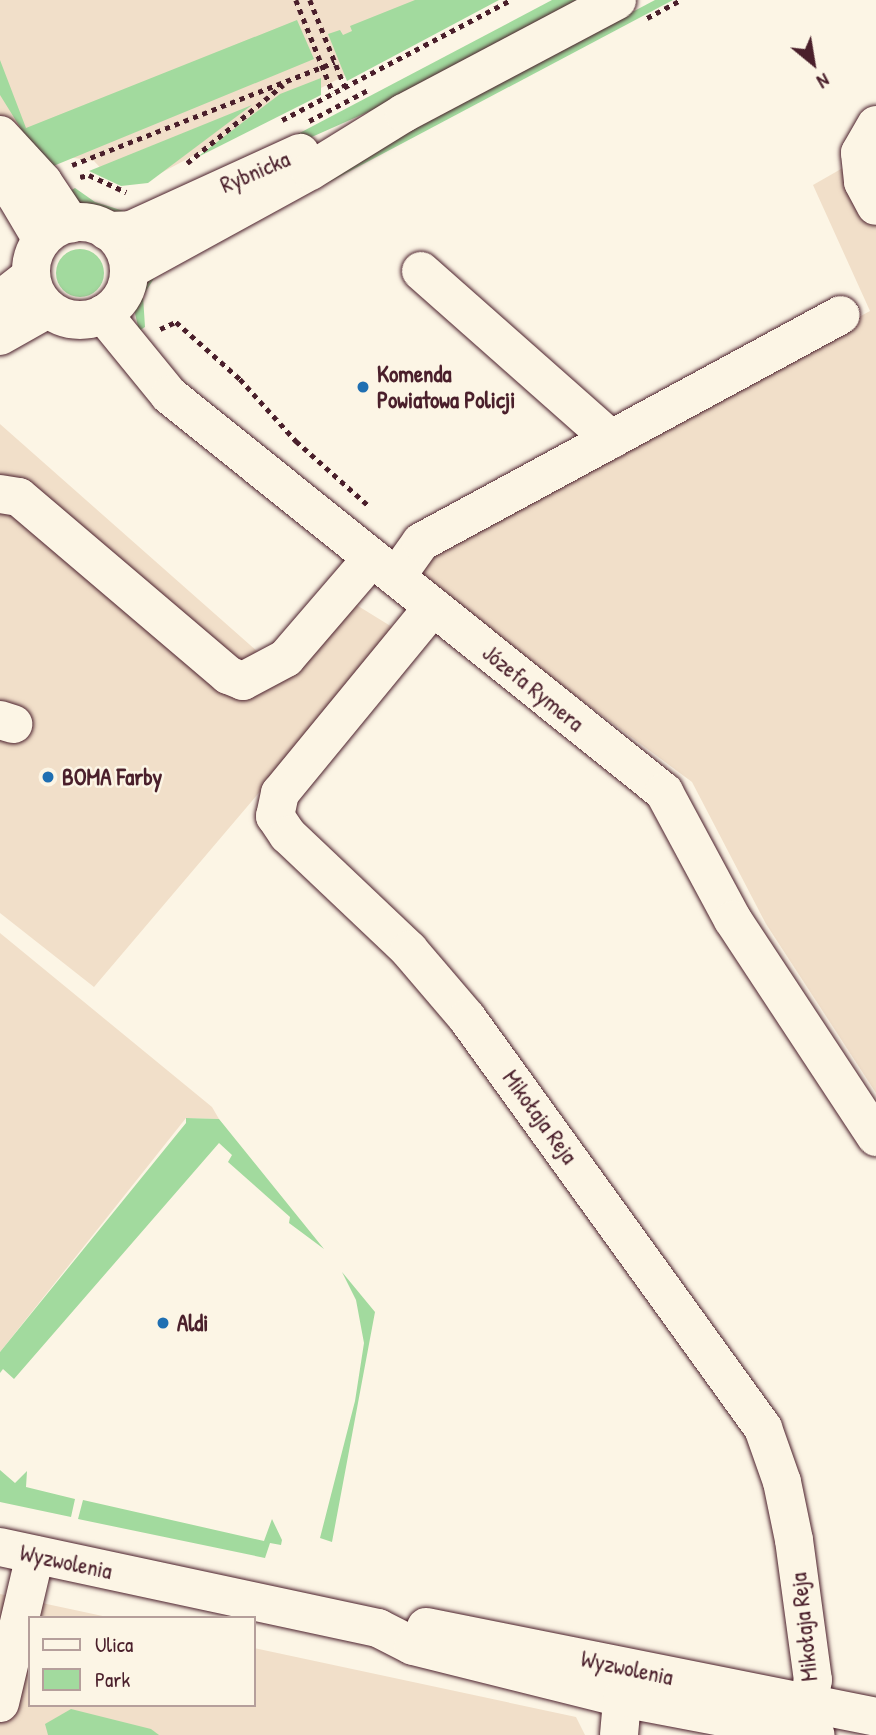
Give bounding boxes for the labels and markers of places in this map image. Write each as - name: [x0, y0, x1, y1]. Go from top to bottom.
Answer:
- place label: Komenda Powiatowa Policji: [377, 360, 515, 414]
- marker: Komenda Powiatowa Policji: [355, 379, 371, 395]
- place label: BOMA Farby: [62, 763, 162, 791]
- marker: BOMA Farby: [40, 769, 56, 785]
- place label: Aldi: [177, 1309, 208, 1337]
- marker: Aldi: [155, 1315, 171, 1331]

